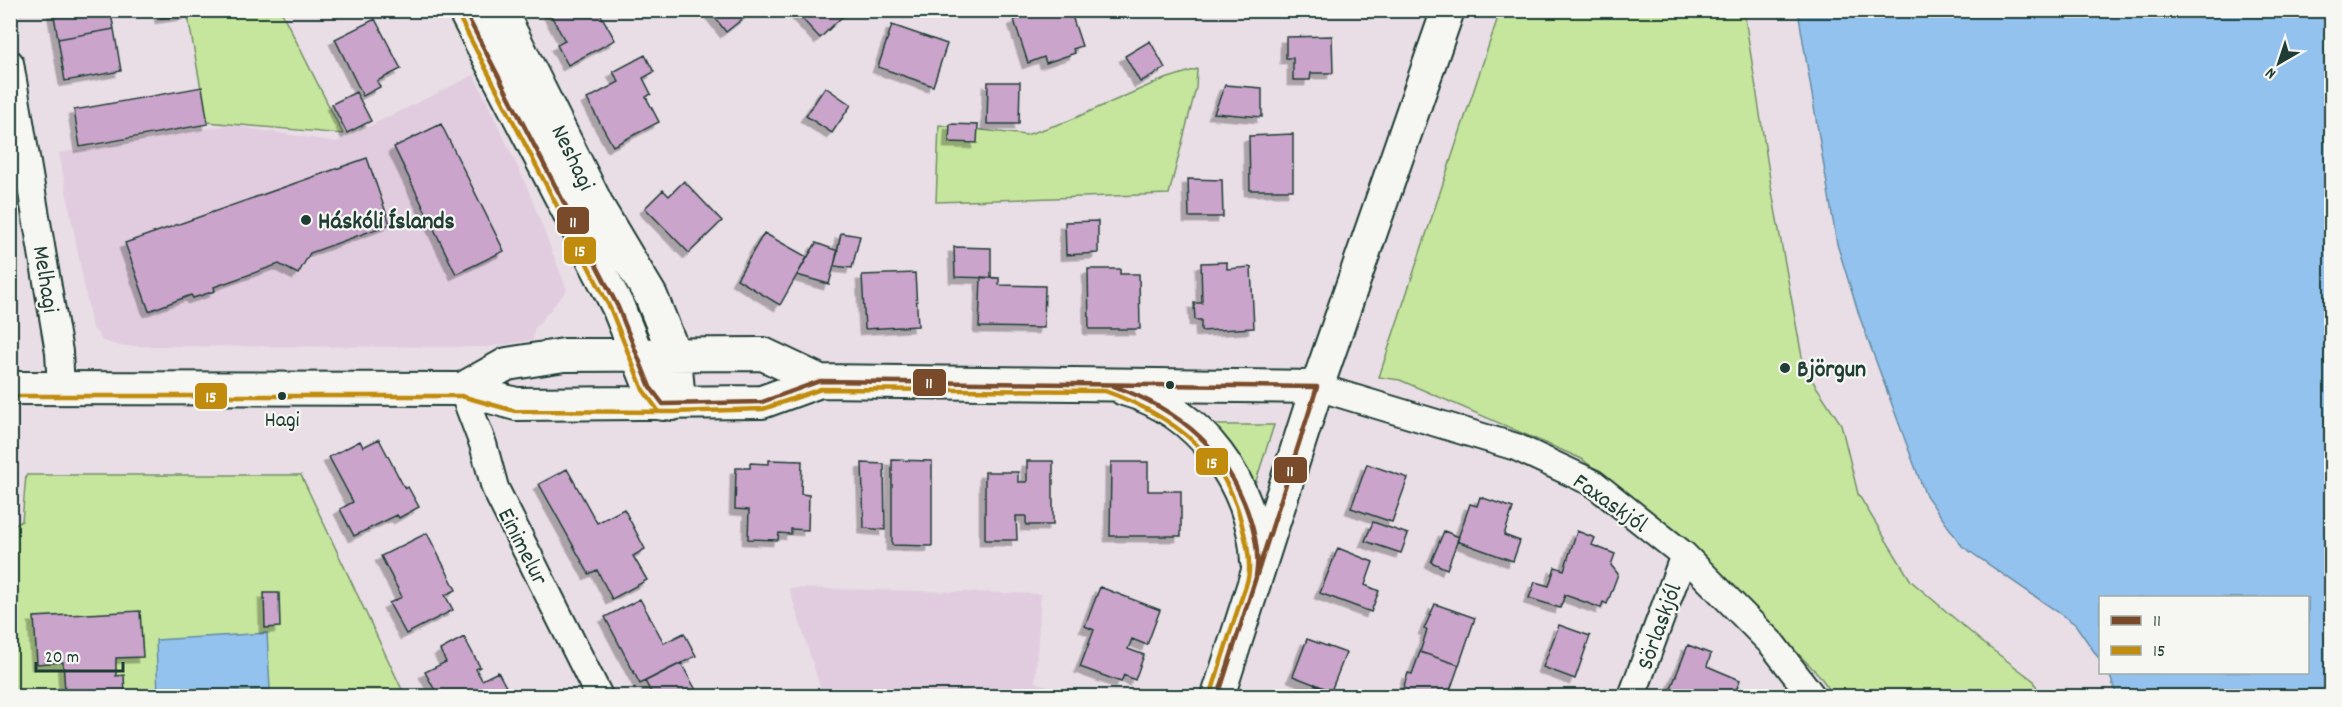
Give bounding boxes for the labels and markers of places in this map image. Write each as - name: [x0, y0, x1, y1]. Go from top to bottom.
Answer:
- place label: Háskóli Íslands: [318, 206, 455, 240]
- marker: Háskóli Íslands: [299, 213, 313, 227]
- place label: Björgun: [1797, 354, 1866, 388]
- marker: Björgun: [1778, 361, 1792, 375]
- unlabelled marker: [1164, 379, 1176, 391]
- marker: Hagi: [276, 390, 288, 402]
- place label: Hagi: [264, 406, 300, 437]

